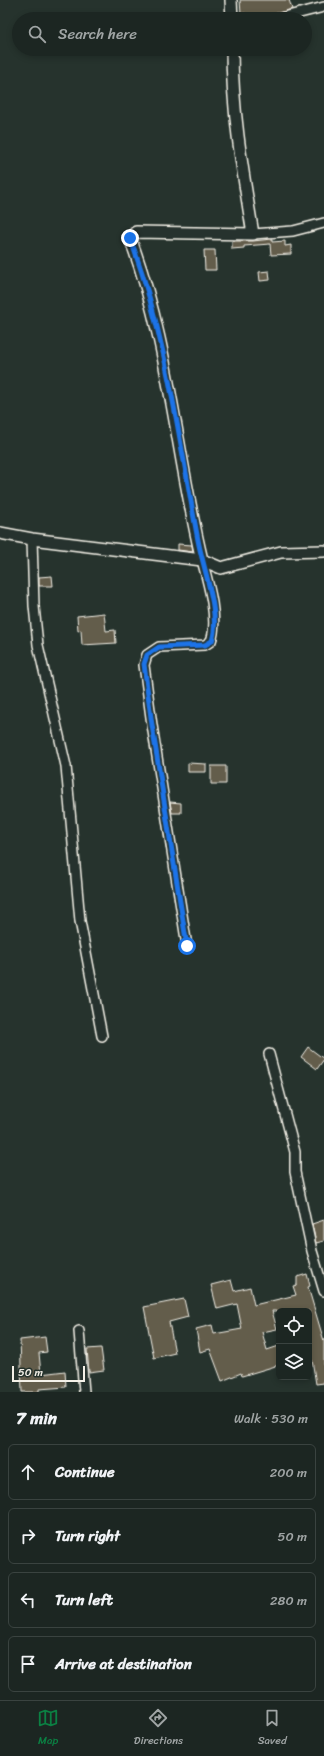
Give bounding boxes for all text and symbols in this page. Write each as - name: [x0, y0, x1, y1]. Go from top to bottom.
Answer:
- search box: [12, 12, 312, 56]
- text: Search here: [58, 21, 137, 47]
- icon: search: [26, 23, 48, 45]
- route end: [121, 229, 139, 247]
- route start: [178, 937, 196, 955]
- map controls: [276, 1308, 312, 1380]
- button: locate: [276, 1308, 312, 1344]
- button: layers: [276, 1344, 312, 1380]
- text: 50 m: [18, 1363, 43, 1382]
- scale bar: [12, 1364, 85, 1383]
- text: 7 min: [16, 1403, 57, 1433]
- text: Walk · 530 m: [234, 1407, 308, 1430]
- text: Continue: [55, 1459, 115, 1485]
- icon: ahead: [17, 1461, 39, 1483]
- text: 200 m: [270, 1461, 307, 1484]
- text: Turn right: [55, 1523, 120, 1549]
- icon: right: [17, 1525, 39, 1547]
- text: 50 m: [277, 1525, 307, 1548]
- text: Turn left: [55, 1587, 113, 1613]
- icon: left: [17, 1589, 39, 1611]
- text: 280 m: [270, 1589, 307, 1612]
- text: Arrive at destination: [55, 1651, 192, 1677]
- icon: arrive: [17, 1653, 39, 1675]
- tab: Map: [37, 1707, 59, 1750]
- tab: Directions: [134, 1707, 183, 1750]
- tab: Saved: [258, 1707, 287, 1750]

